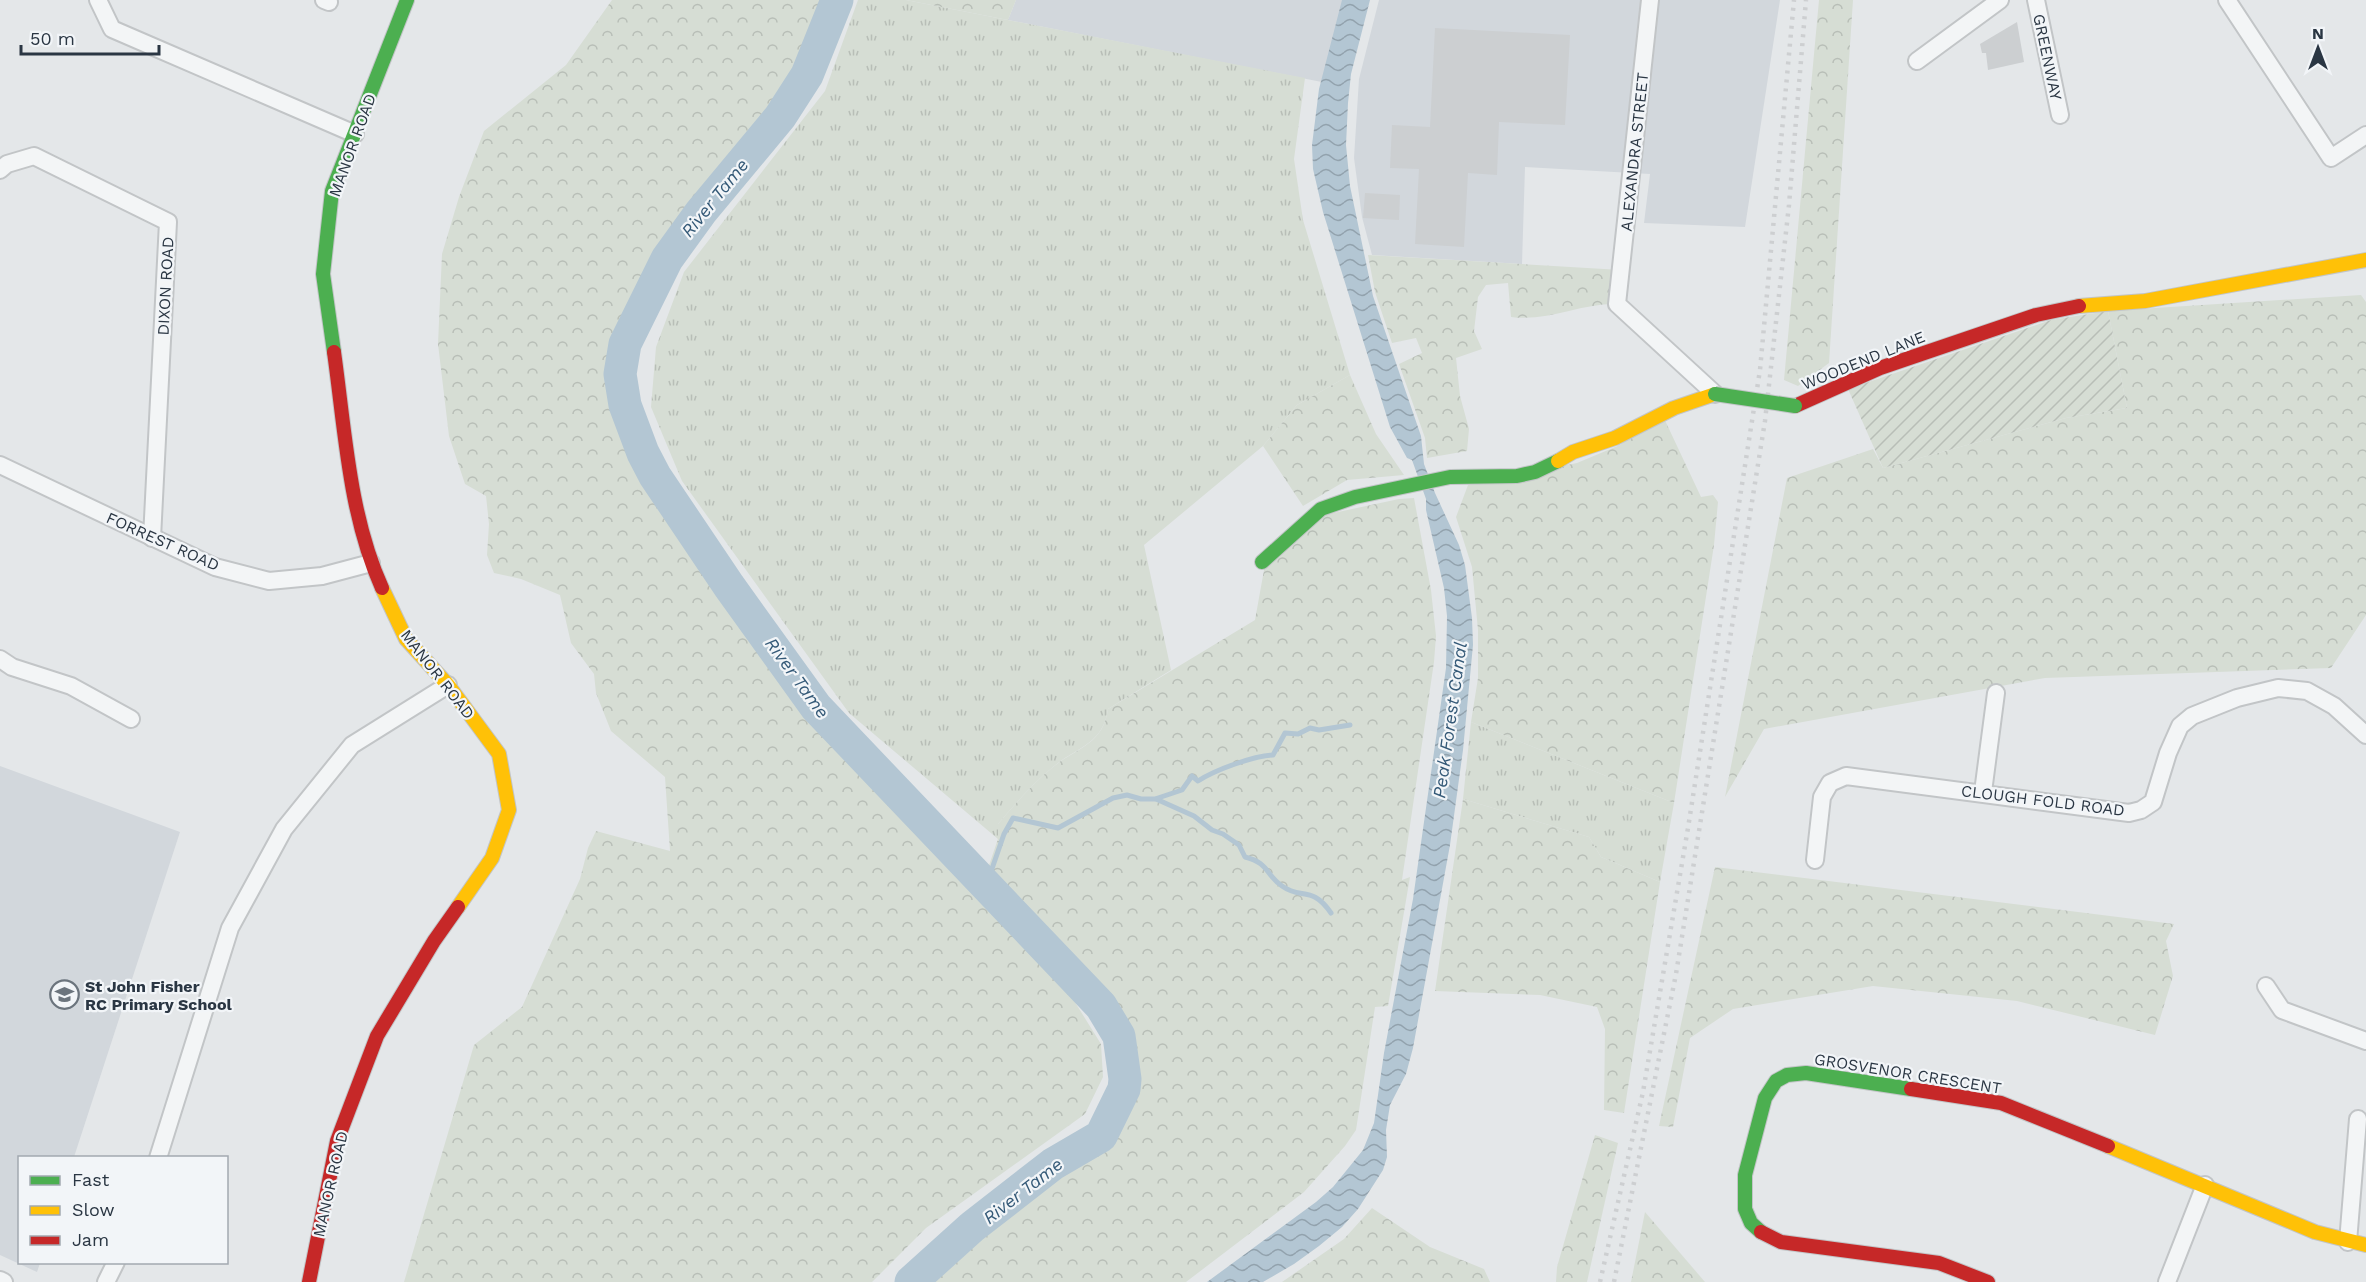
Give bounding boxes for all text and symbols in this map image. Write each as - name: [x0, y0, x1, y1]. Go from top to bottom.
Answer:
- street label: GREENWAY: [2029, 12, 2066, 102]
- scale bar: [21, 18, 159, 56]
- north arrow: [2288, 18, 2348, 78]
- text: N: [2312, 24, 2324, 43]
- text: 50 m: [30, 28, 75, 49]
- street label: ALEXANDRA STREET: [1617, 71, 1652, 232]
- street label: MANOR ROAD: [325, 91, 380, 199]
- water label: River Tame: [677, 154, 753, 241]
- street label: DIXON ROAD: [153, 236, 178, 336]
- street label: WOODEND LANE: [1799, 327, 1928, 394]
- street label: FORREST ROAD: [103, 508, 222, 575]
- street label: MANOR ROAD: [397, 626, 478, 723]
- water label: River Tame: [761, 633, 834, 722]
- water label: Peak Forest Canal: [1428, 640, 1471, 799]
- street label: CLOUGH FOLD ROAD: [1960, 781, 2126, 820]
- place label: St John Fisher RC Primary School: [85, 977, 233, 1014]
- school or university icon: St John Fisher RC Primary School: [48, 979, 80, 1011]
- street label: GROSVENOR CRESCENT: [1813, 1049, 2003, 1098]
- street label: MANOR ROAD: [309, 1129, 352, 1239]
- water label: River Tame: [979, 1153, 1067, 1228]
- legend: [18, 1156, 228, 1264]
- text: Fast: [72, 1169, 110, 1190]
- text: Slow: [72, 1199, 115, 1220]
- text: Jam: [72, 1229, 109, 1250]

